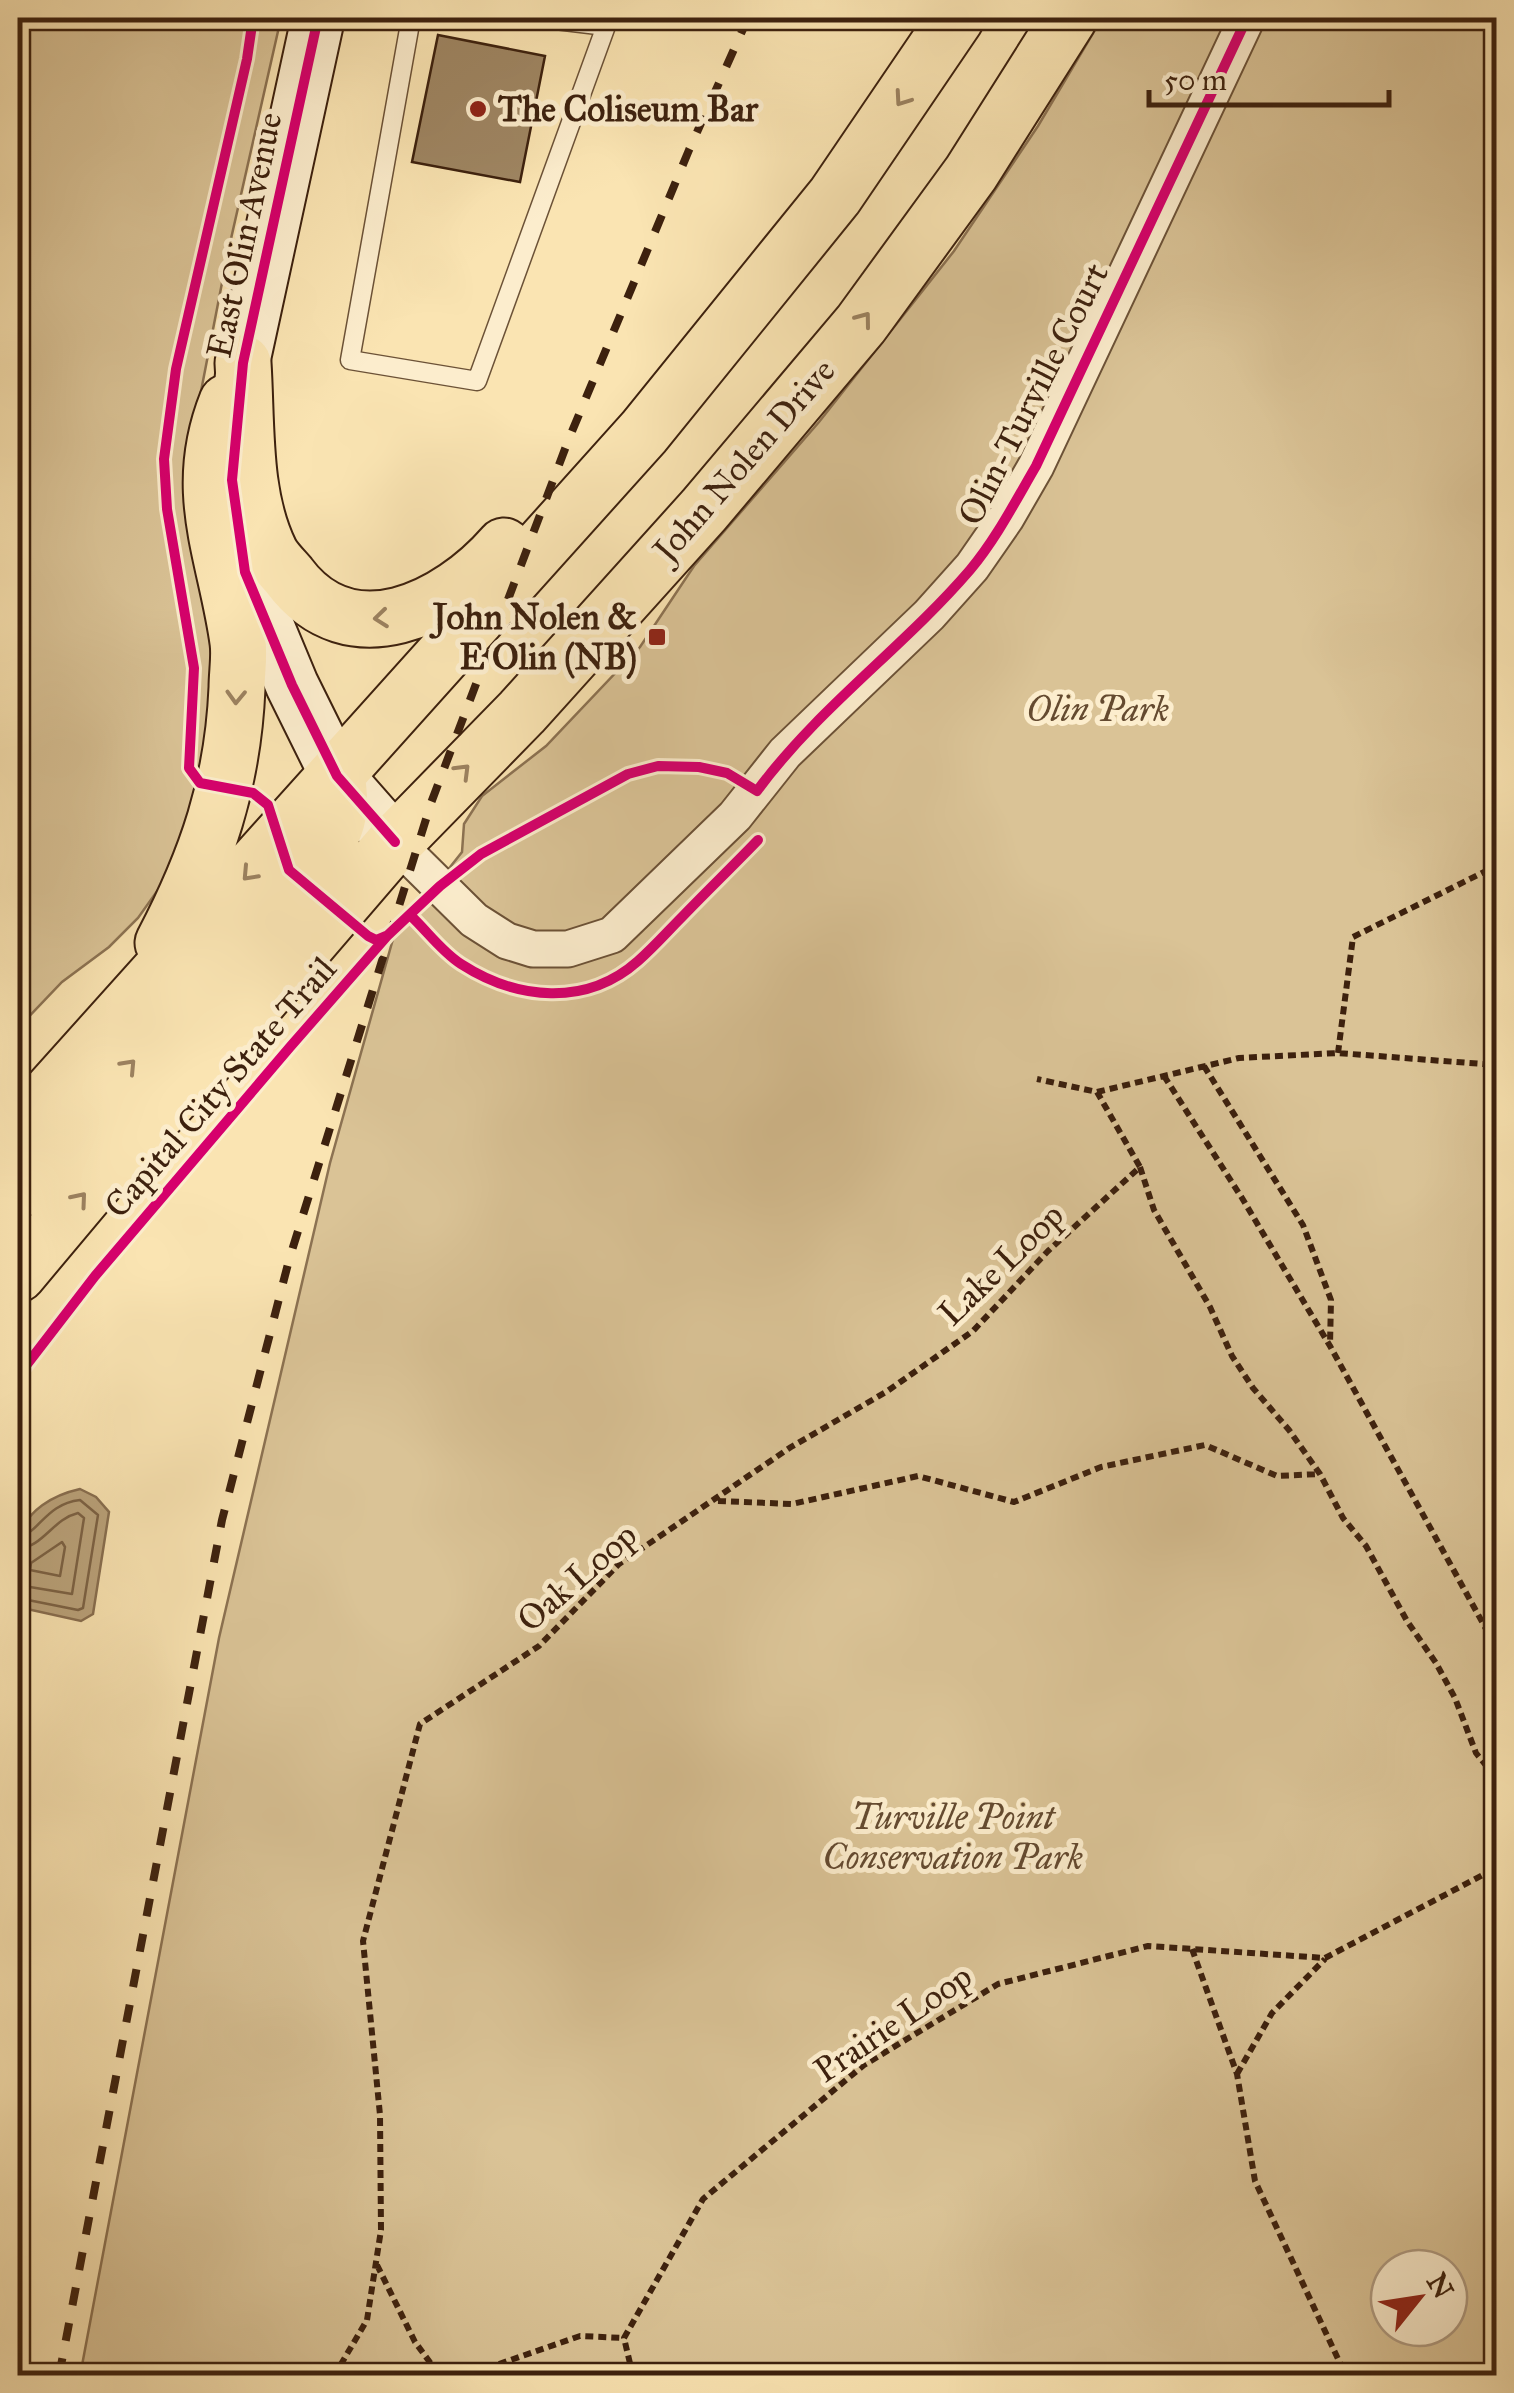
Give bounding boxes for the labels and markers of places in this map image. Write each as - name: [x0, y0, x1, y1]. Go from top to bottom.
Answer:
- place label: The Coliseum Bar: [498, 88, 759, 131]
- marker: The Coliseum Bar: [467, 98, 489, 120]
- place label: John Nolen & E Olin (NB): [429, 596, 637, 680]
- marker: John Nolen & E Olin (NB): [646, 626, 668, 648]

